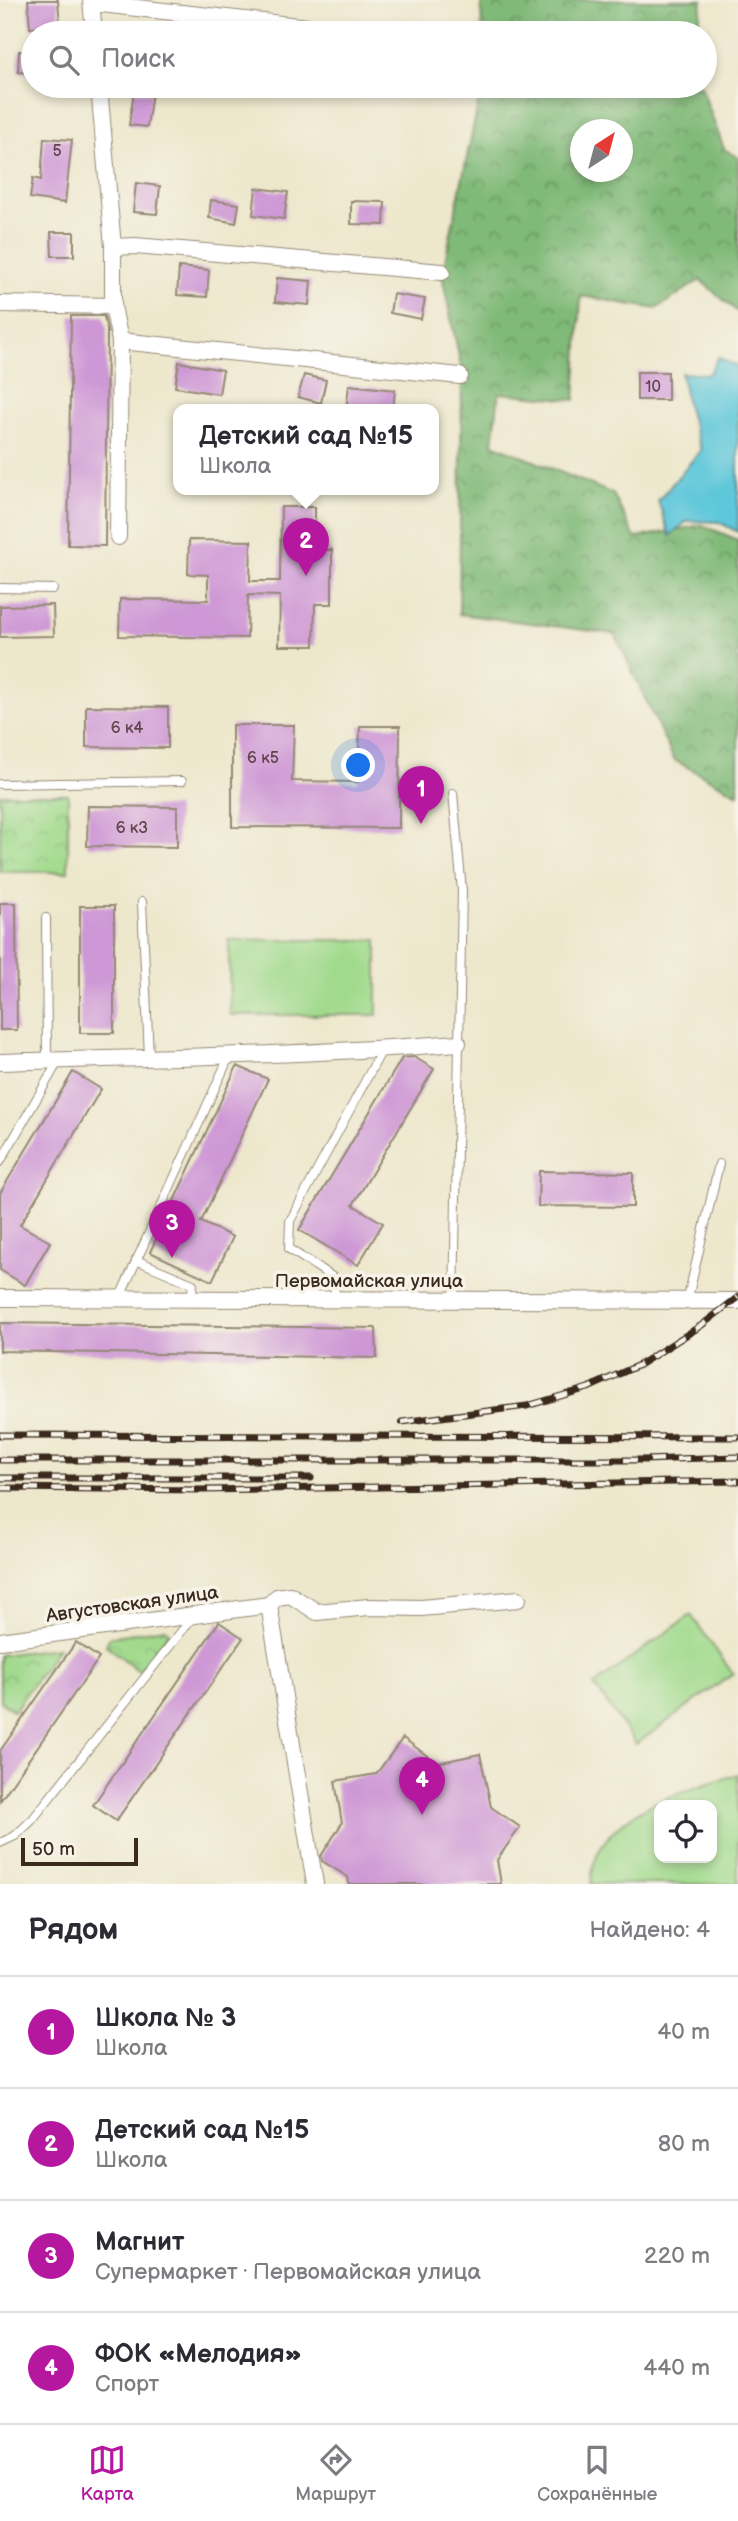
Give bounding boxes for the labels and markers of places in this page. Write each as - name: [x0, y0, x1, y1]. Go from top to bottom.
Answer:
- pin: 2: [283, 518, 329, 576]
- pin: 1: [398, 766, 444, 824]
- pin: 3: [149, 1200, 195, 1258]
- pin: 4: [399, 1757, 445, 1815]

